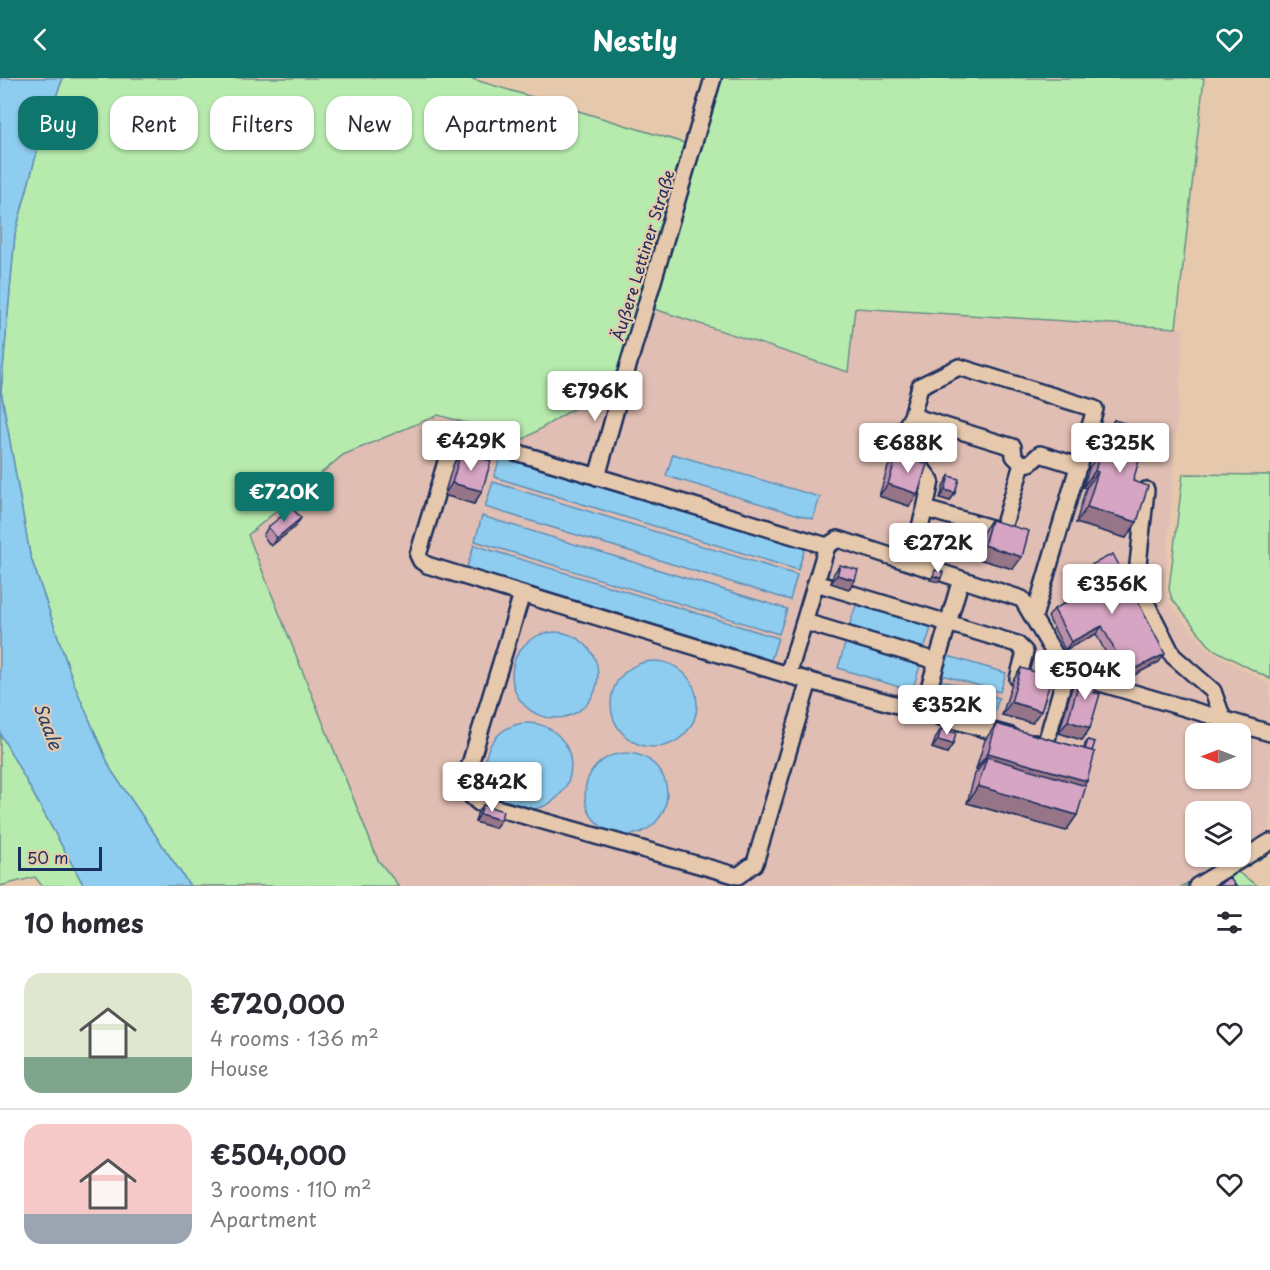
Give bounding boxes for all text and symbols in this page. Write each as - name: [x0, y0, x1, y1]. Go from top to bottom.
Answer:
- text: Nestly: [592, 19, 678, 60]
- icon: back: [24, 23, 57, 56]
- icon: heart: [1213, 23, 1246, 56]
- chip: Buy: [18, 96, 98, 150]
- chip: Rent: [110, 96, 198, 150]
- chip: Filters: [210, 96, 314, 150]
- chip: New: [326, 96, 412, 150]
- chip: Apartment: [424, 96, 578, 150]
- street label: Äußere Lettiner Straße: [605, 166, 679, 343]
- pin: €796K: [553, 371, 637, 422]
- text: €796K: [562, 375, 628, 405]
- pin: €429K: [429, 421, 513, 472]
- pin: €688K: [866, 423, 950, 474]
- pin: €325K: [1078, 423, 1162, 474]
- text: €429K: [436, 425, 506, 455]
- text: €688K: [873, 427, 943, 457]
- text: €325K: [1085, 427, 1155, 457]
- pin: €720K: [242, 472, 326, 523]
- text: €720K: [249, 476, 319, 506]
- pin: €272K: [896, 523, 980, 574]
- text: €272K: [903, 527, 973, 557]
- pin: €356K: [1070, 564, 1154, 615]
- text: €356K: [1077, 568, 1147, 598]
- pin: €504K: [1043, 650, 1127, 701]
- text: €504K: [1049, 654, 1121, 684]
- pin: €352K: [905, 685, 989, 736]
- text: €352K: [912, 689, 982, 719]
- water label: Saale: [28, 699, 71, 754]
- north arrow: [1185, 723, 1251, 789]
- map controls: [1185, 723, 1251, 867]
- pin: €842K: [450, 762, 534, 813]
- text: €842K: [457, 766, 527, 796]
- button: layers: [1185, 801, 1251, 867]
- scale bar: [18, 844, 102, 872]
- text: 50 m: [27, 845, 68, 869]
- text: 10 homes: [24, 903, 144, 942]
- icon: filters: [1213, 906, 1246, 939]
- text: €720,000: [210, 984, 345, 1023]
- icon: home: [72, 997, 144, 1069]
- icon: heart: [1213, 1017, 1246, 1050]
- text: 4 rooms · 136 m²: [210, 1023, 379, 1053]
- text: House: [210, 1053, 269, 1083]
- text: €504,000: [210, 1135, 346, 1174]
- icon: home: [72, 1148, 144, 1220]
- icon: heart: [1213, 1168, 1246, 1201]
- text: 3 rooms · 110 m²: [210, 1174, 372, 1204]
- text: Apartment: [210, 1204, 317, 1234]

